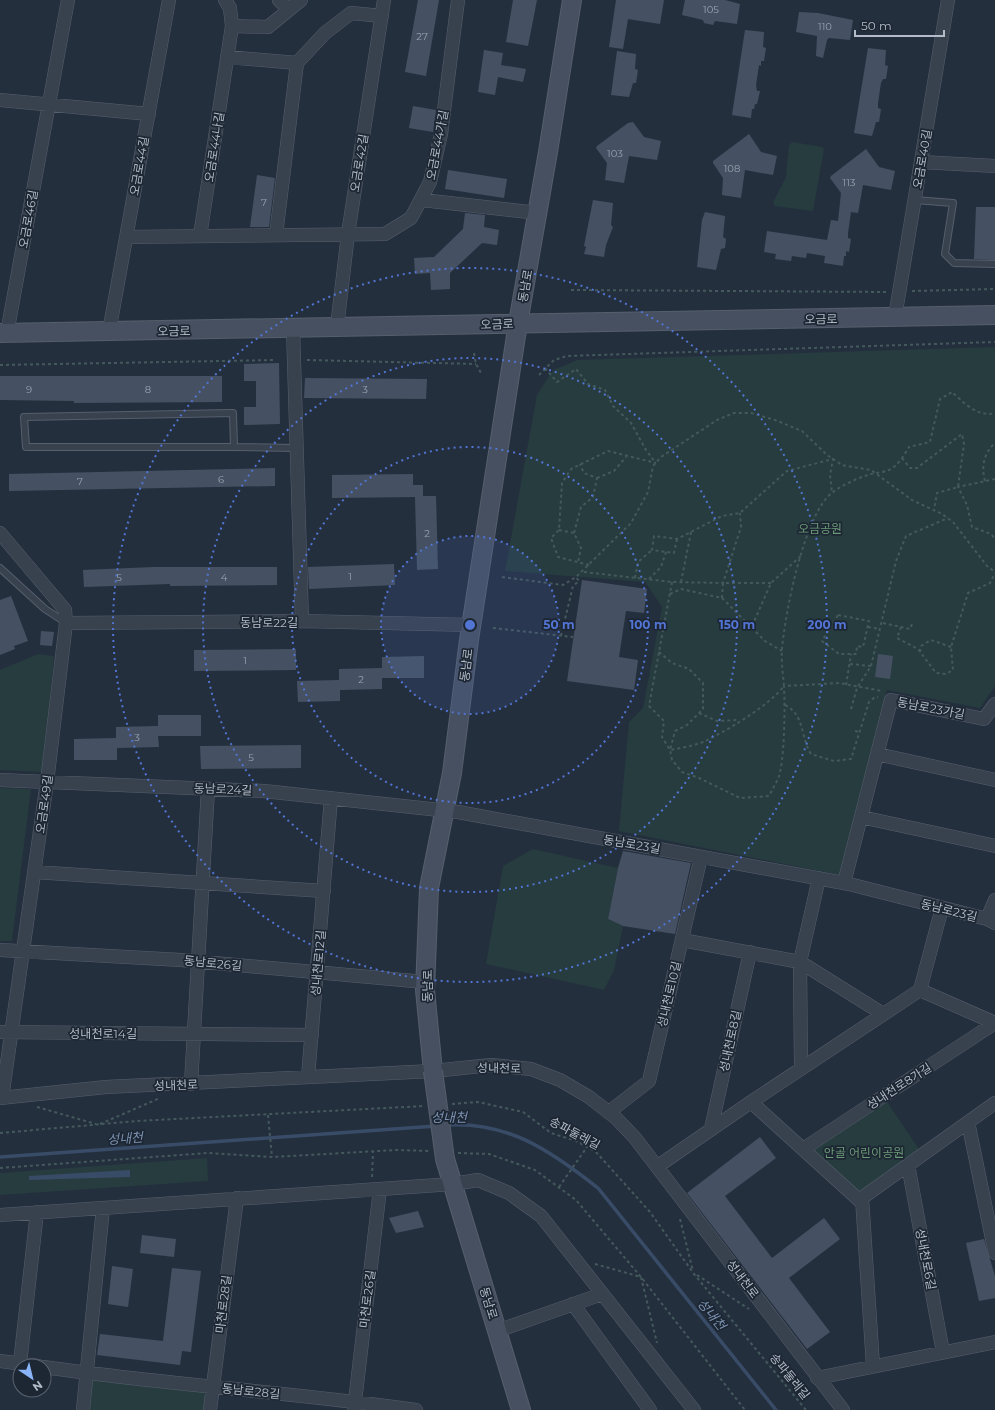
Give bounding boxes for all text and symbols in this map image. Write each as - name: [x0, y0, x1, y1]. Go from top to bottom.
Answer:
- house number: 105: [703, 3, 719, 16]
- scale bar: [855, 12, 944, 38]
- text: 50 m: [861, 18, 892, 33]
- house number: 110: [818, 20, 832, 33]
- house number: 27: [416, 30, 428, 43]
- street label: 오금로44가길: [423, 109, 451, 181]
- street label: 오금로44나길: [201, 111, 227, 183]
- street label: 오금로40길: [909, 128, 935, 190]
- street label: 오금로42길: [347, 133, 371, 193]
- street label: 오금로44길: [126, 135, 152, 197]
- house number: 103: [607, 147, 623, 160]
- house number: 108: [724, 162, 740, 175]
- house number: 113: [843, 176, 856, 189]
- street label: 오금로46길: [15, 188, 41, 250]
- house number: 7: [261, 196, 267, 209]
- street label: 동남로: [515, 268, 535, 304]
- street label: 오금로: [804, 311, 838, 327]
- street label: 오금로: [480, 316, 514, 332]
- street label: 오금로: [157, 323, 191, 339]
- house number: 9: [26, 383, 32, 396]
- house number: 8: [145, 383, 151, 396]
- house number: 3: [362, 383, 368, 396]
- house number: 6: [218, 473, 224, 486]
- house number: 7: [77, 475, 83, 488]
- park label: 오금공원: [798, 521, 842, 536]
- house number: 2: [424, 527, 430, 540]
- house number: 1: [348, 570, 352, 583]
- house number: 5: [116, 571, 122, 584]
- house number: 4: [221, 571, 228, 584]
- street label: 동남로22길: [240, 615, 298, 630]
- text: 50 m: [543, 617, 575, 632]
- text: 100 m: [630, 617, 666, 632]
- text: 150 m: [719, 617, 755, 632]
- text: 200 m: [807, 617, 847, 632]
- centre of rings: [463, 618, 477, 632]
- street label: 동남로: [457, 648, 475, 682]
- house number: 1: [243, 654, 247, 667]
- house number: 2: [358, 673, 364, 686]
- street label: 동남로23가길: [896, 694, 966, 722]
- house number: 3: [134, 731, 140, 744]
- house number: 5: [248, 751, 254, 764]
- street label: 오금로49길: [32, 774, 56, 834]
- street label: 동남로24길: [193, 780, 253, 798]
- street label: 동남로23길: [602, 832, 662, 856]
- street label: 동남로23길: [919, 896, 979, 924]
- street label: 성내천로12길: [308, 929, 328, 997]
- street label: 동남로26길: [183, 952, 243, 974]
- street label: 성내천로10길: [654, 959, 684, 1029]
- street label: 동남로: [420, 969, 435, 1003]
- street label: 성내천로8길: [716, 1009, 744, 1073]
- street label: 성내천로14길: [69, 1026, 137, 1041]
- street label: 성내천로: [477, 1060, 521, 1076]
- street label: 성내천로8가길: [864, 1060, 934, 1112]
- street label: 성내천로: [154, 1077, 198, 1093]
- water label: 성내천: [431, 1109, 468, 1125]
- street label: 송파둘레길: [547, 1113, 603, 1153]
- water label: 성내천: [107, 1129, 144, 1147]
- park label: 안골 어린이공원: [824, 1145, 904, 1160]
- street label: 성내천로6길: [913, 1227, 939, 1291]
- street label: 성내천로: [724, 1257, 762, 1301]
- street label: 마천로26길: [356, 1269, 378, 1329]
- street label: 마천로28길: [212, 1274, 234, 1334]
- street label: 동남로: [477, 1285, 501, 1321]
- water label: 성내천: [694, 1295, 730, 1334]
- street label: 송파둘레길: [767, 1350, 813, 1402]
- north arrow: [12, 1358, 52, 1398]
- text: N: [30, 1378, 45, 1394]
- street label: 동남로28길: [221, 1380, 281, 1402]

